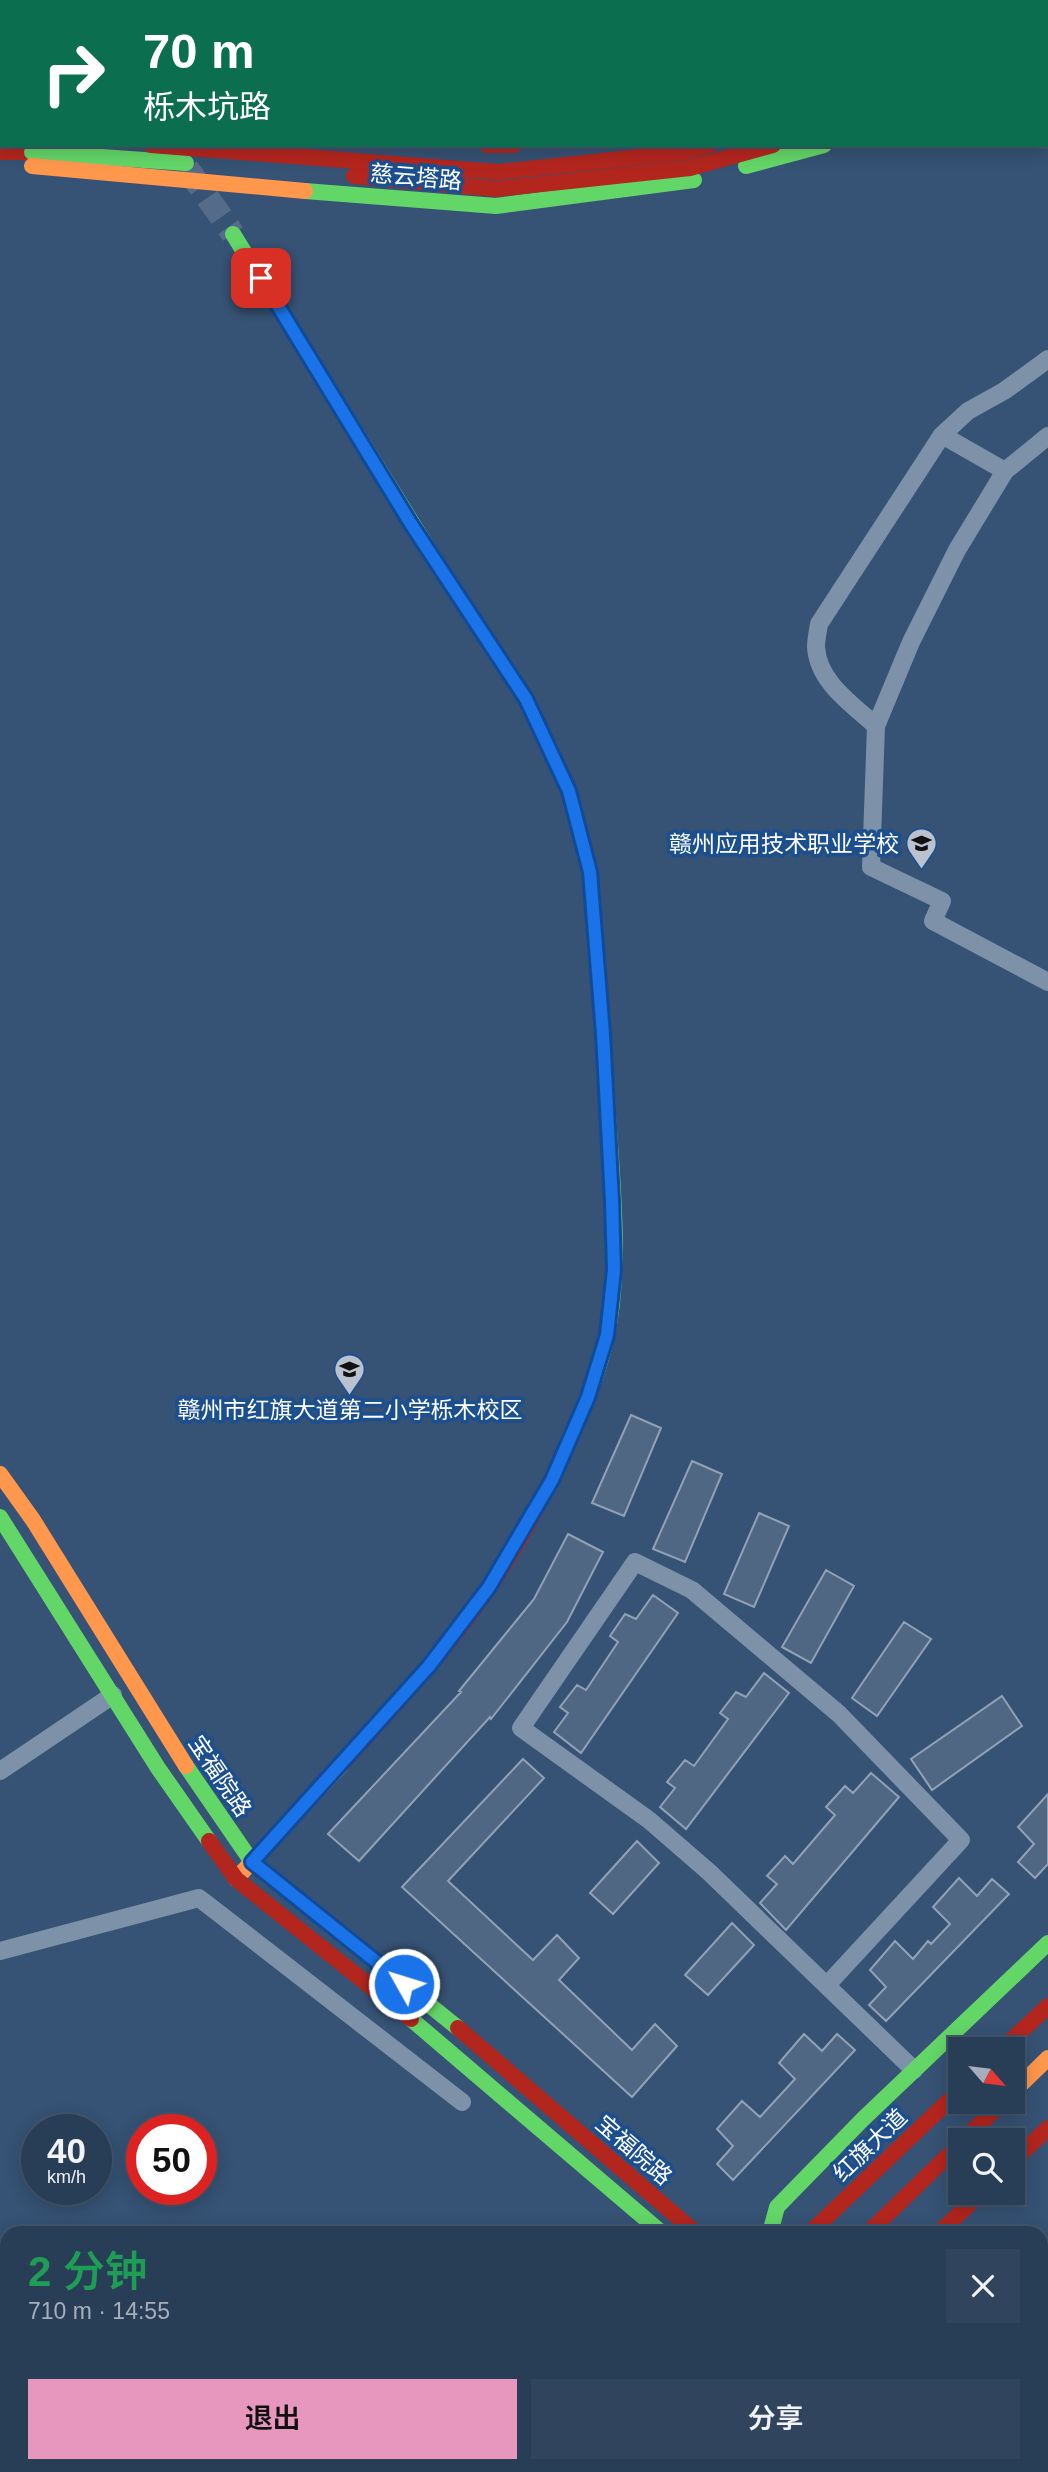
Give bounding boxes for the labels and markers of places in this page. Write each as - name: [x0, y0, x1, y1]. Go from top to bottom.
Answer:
- pin: [231, 248, 291, 308]
- school or university icon: 赣州应用技术职业学校: [905, 827, 939, 871]
- place label: 赣州应用技术职业学校: [669, 831, 899, 857]
- school or university icon: 赣州市红旗大道第二小学栎木校区: [333, 1352, 367, 1396]
- place label: 赣州市红旗大道第二小学栎木校区: [178, 1397, 523, 1423]

